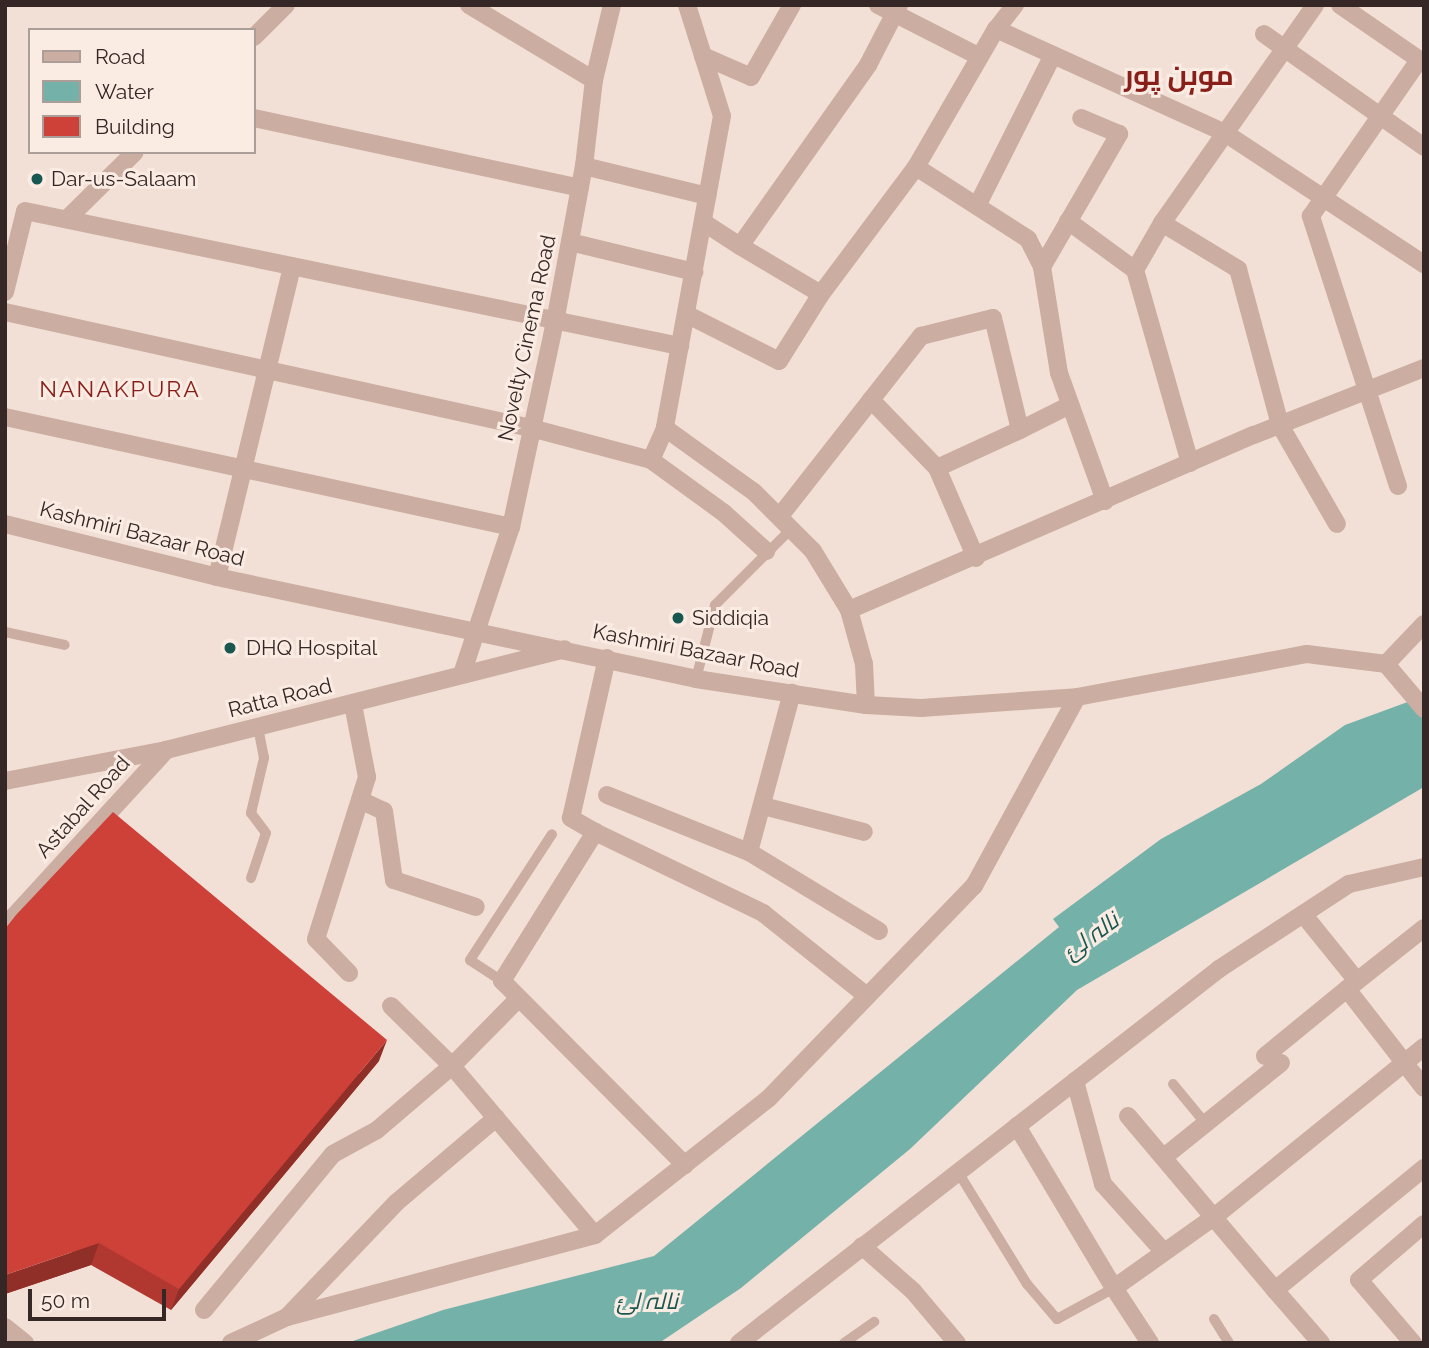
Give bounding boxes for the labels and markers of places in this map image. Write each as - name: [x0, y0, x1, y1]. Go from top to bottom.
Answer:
- place label: Dar-us-Salaam: [51, 166, 196, 192]
- marker: Dar-us-Salaam: [29, 171, 45, 187]
- place label: Siddiqia: [692, 605, 769, 631]
- marker: Siddiqia: [670, 610, 686, 626]
- place label: DHQ Hospital: [246, 635, 377, 661]
- marker: DHQ Hospital: [220, 638, 240, 658]

